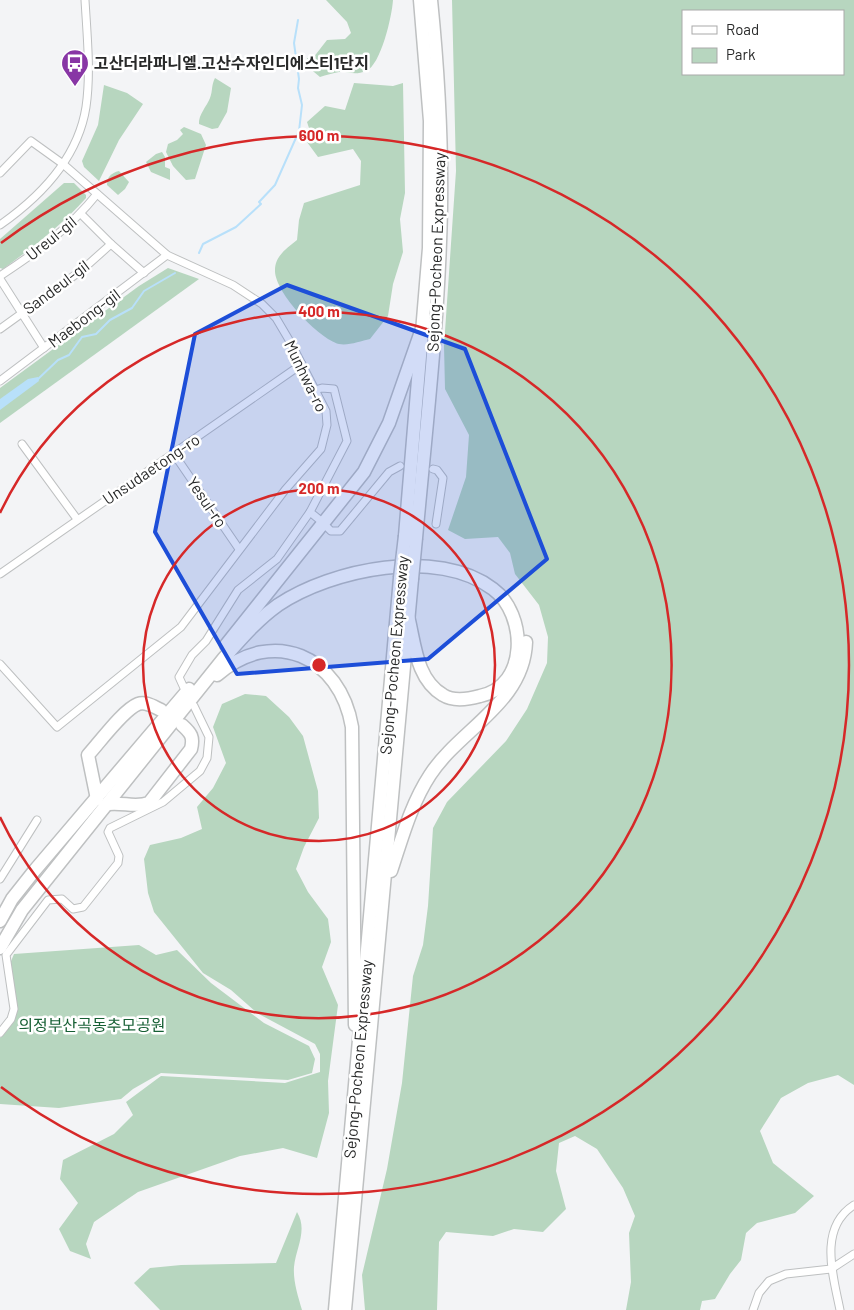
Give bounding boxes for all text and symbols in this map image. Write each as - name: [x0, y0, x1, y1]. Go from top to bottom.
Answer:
- legend: [682, 10, 844, 75]
- text: Road: [726, 20, 759, 38]
- text: Park: [726, 45, 756, 63]
- bus stop icon: 고산더라파니엘.고산수자인디에스티1단지: [60, 48, 90, 87]
- place label: 고산더라파니엘.고산수자인디에스티1단지: [94, 53, 369, 72]
- text: 600 m: [299, 126, 339, 144]
- street label: Sejong-Pocheon Expressway: [423, 151, 448, 352]
- street label: Ureul-gil: [22, 211, 80, 264]
- street label: Sandeul-gil: [19, 255, 93, 318]
- street label: Maebong-gil: [44, 284, 123, 351]
- text: 400 m: [298, 302, 340, 320]
- street label: Munhwa-ro: [281, 337, 332, 415]
- street label: Unsudaetong-ro: [99, 429, 203, 508]
- street label: Yesul-ro: [184, 473, 231, 531]
- text: 200 m: [298, 479, 340, 497]
- street label: Sejong-Pocheon Expressway: [375, 554, 412, 755]
- centre of rings: [310, 656, 328, 674]
- street label: Sejong-Pocheon Expressway: [339, 958, 376, 1159]
- park label: 의정부산곡동추모공원: [18, 1015, 166, 1034]

